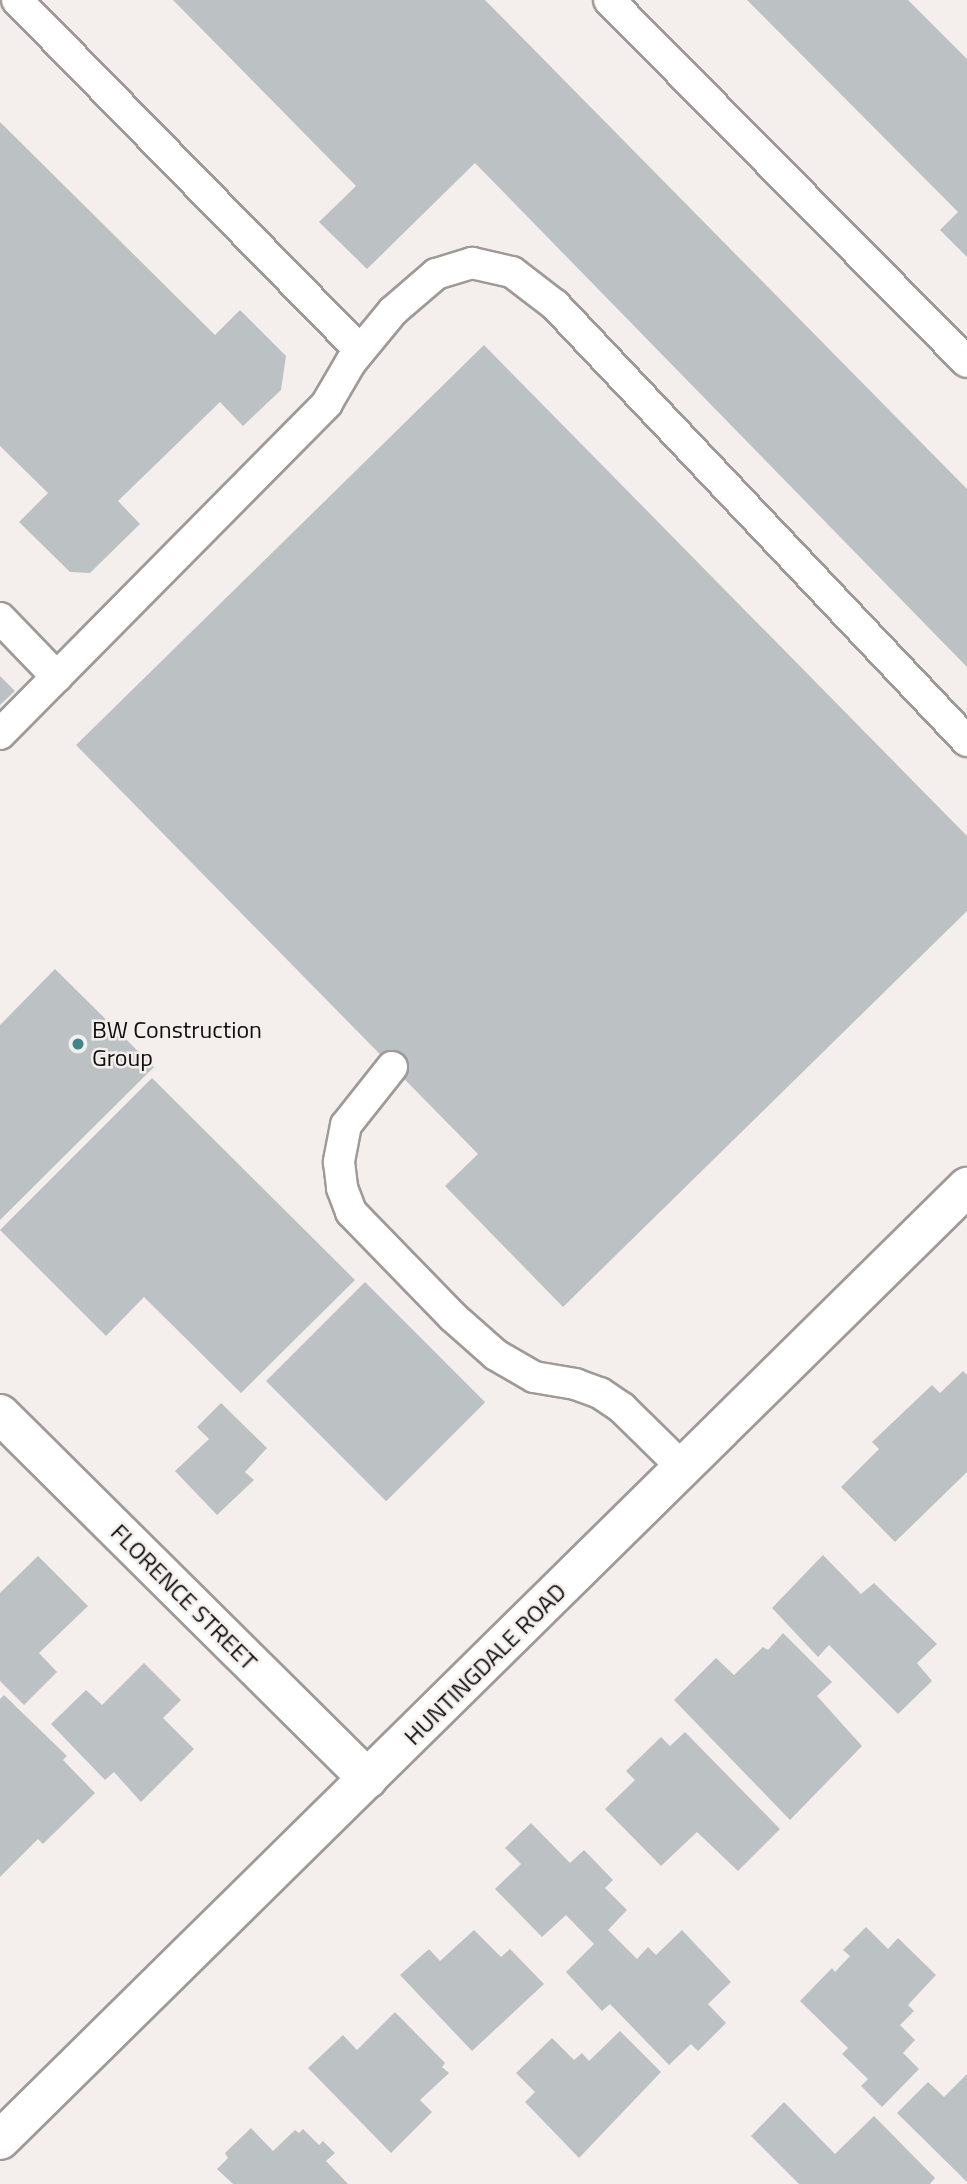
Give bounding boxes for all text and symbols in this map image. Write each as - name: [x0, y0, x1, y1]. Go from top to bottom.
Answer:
- place label: BW Construction Group: [92, 1016, 262, 1072]
- marker: BW Construction Group: [70, 1036, 86, 1052]
- street label: FLORENCE STREET: [105, 1518, 263, 1676]
- street label: HUNTINGDALE ROAD: [398, 1577, 572, 1751]

